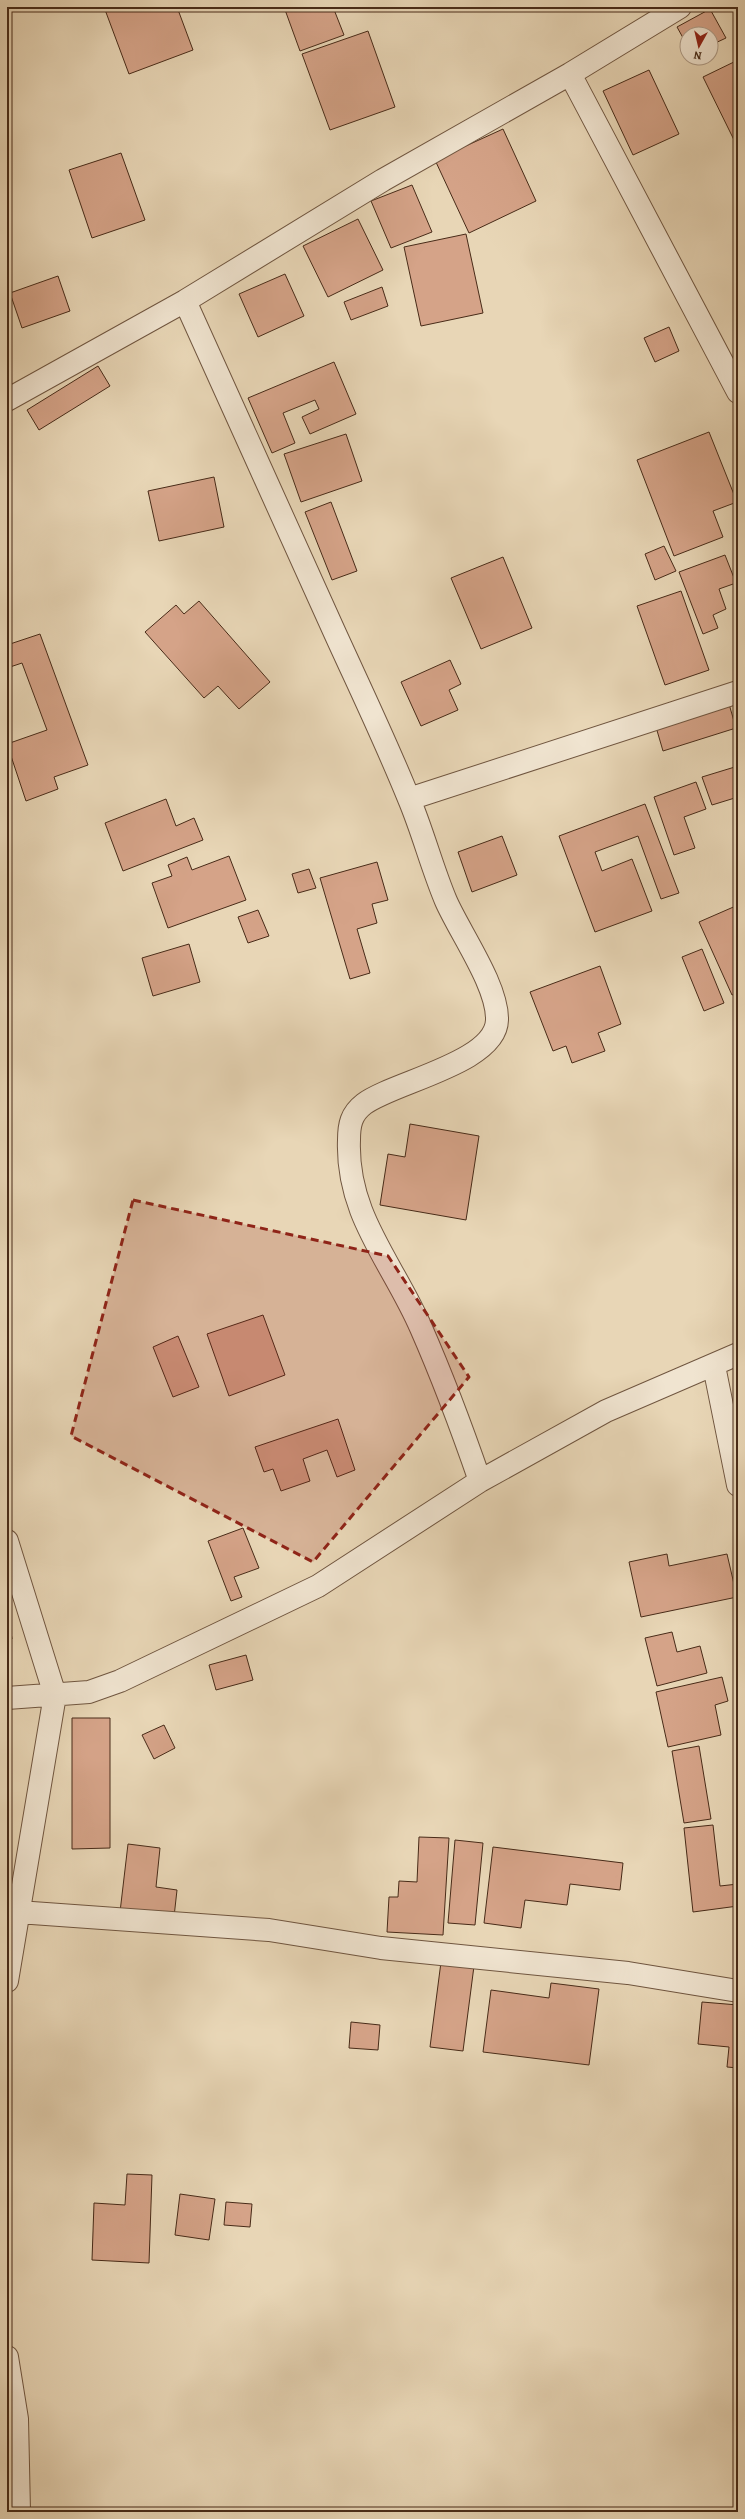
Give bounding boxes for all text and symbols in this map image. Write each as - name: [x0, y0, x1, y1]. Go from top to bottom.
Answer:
- north arrow: [679, 26, 719, 66]
- text: N: [693, 47, 703, 63]

